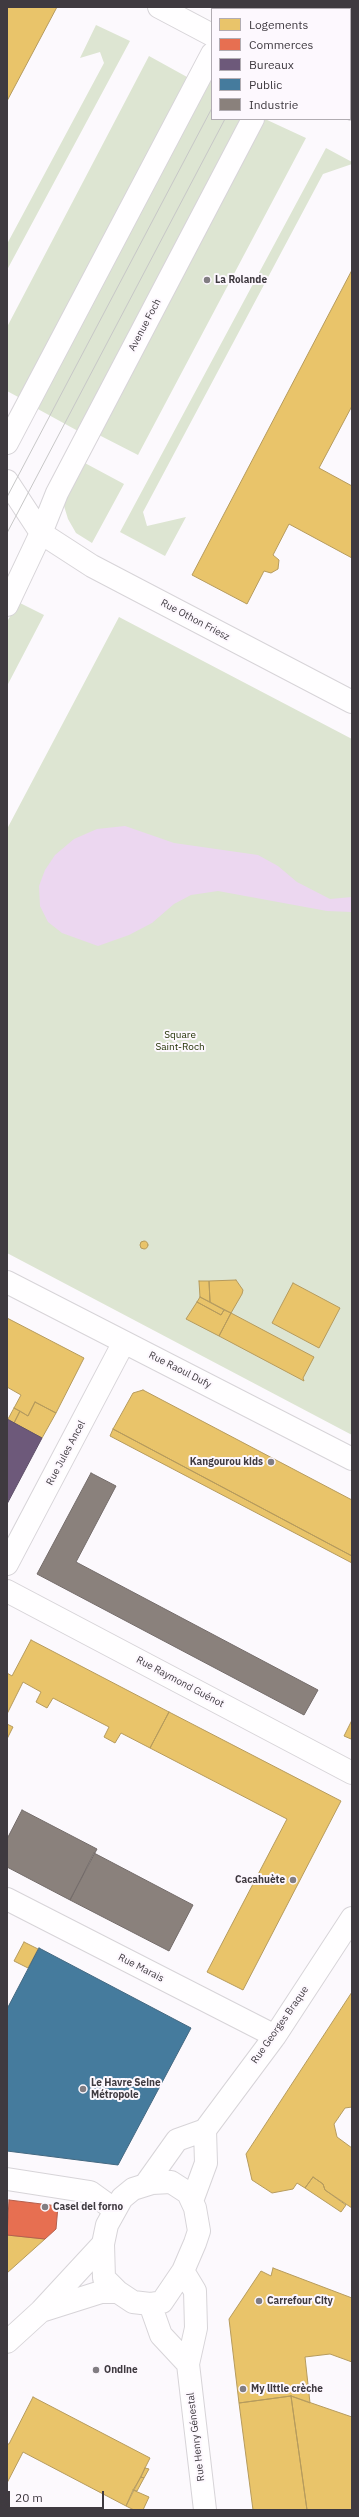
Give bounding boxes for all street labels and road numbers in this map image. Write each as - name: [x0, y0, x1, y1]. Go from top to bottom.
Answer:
- street label: Avenue Foch: [126, 297, 164, 353]
- street label: Rue Othon Friesz: [158, 597, 232, 643]
- street label: Rue Raoul Dufy: [147, 1349, 213, 1391]
- street label: Rue Jules Ancel: [44, 1419, 88, 1487]
- street label: Rue Raymond Guénot: [134, 1654, 226, 1710]
- street label: Rue Marais: [116, 1951, 166, 1985]
- street label: Rue Georges Braque: [249, 1984, 311, 2066]
- street label: Rue Henry Génestal: [185, 2392, 207, 2482]

